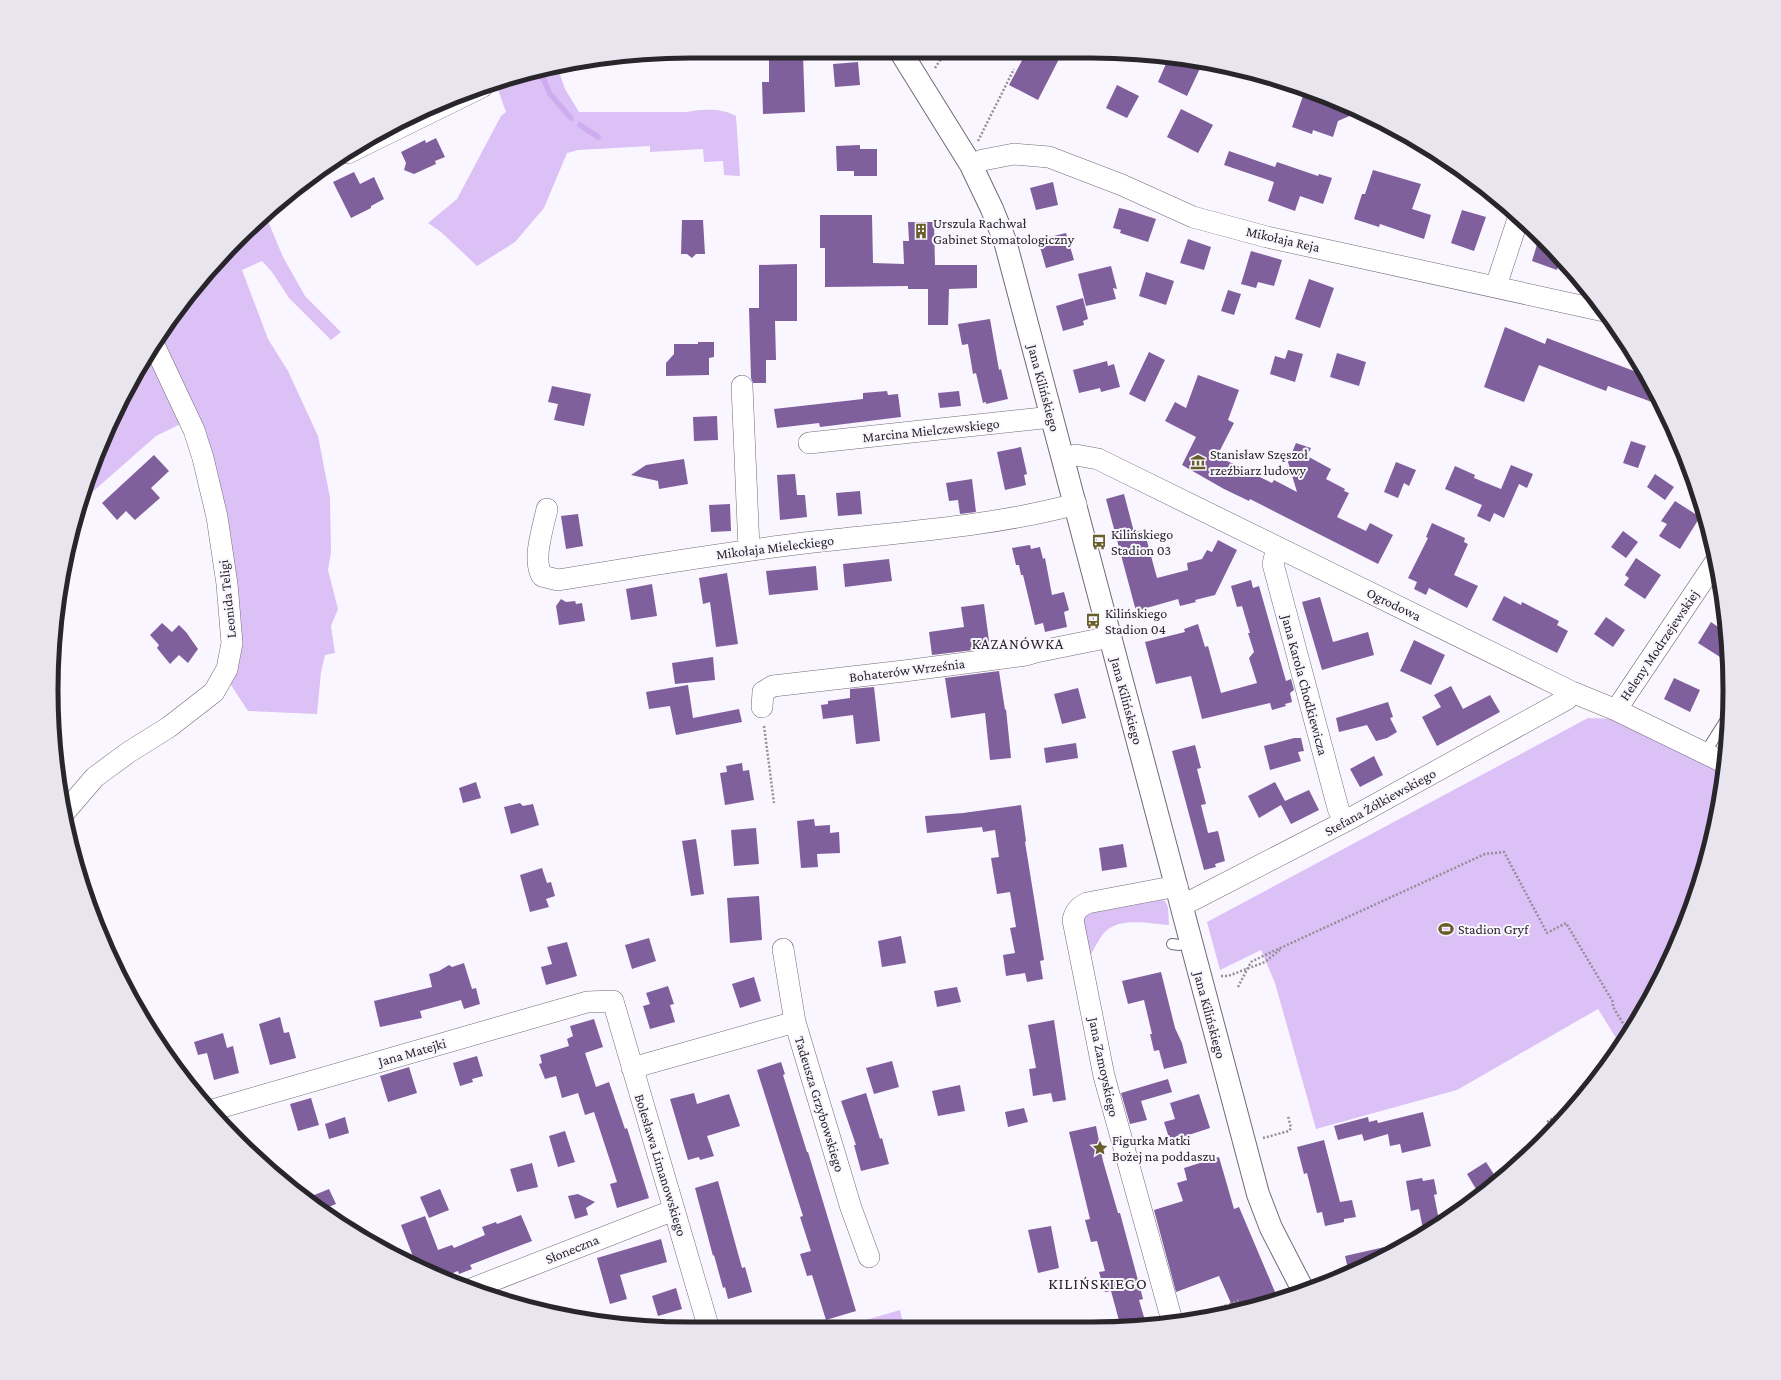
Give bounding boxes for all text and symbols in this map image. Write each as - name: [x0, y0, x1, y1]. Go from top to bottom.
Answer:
- place label: Urszula Rachwał Gabinet Stomatologiczny: [933, 215, 1075, 247]
- building icon: Urszula Rachwał Gabinet Stomatologiczny: [912, 222, 930, 240]
- street label: Mikołaja Reja: [1244, 223, 1322, 256]
- street label: Jana Kilińskiego: [1024, 341, 1063, 433]
- street label: Marcina Mielczewskiego: [862, 415, 1000, 445]
- place label: Stanisław Szęszoł rzeźbiarz ludowy: [1210, 446, 1308, 478]
- museum icon: Stanisław Szęszoł rzeźbiarz ludowy: [1189, 453, 1207, 471]
- place label: Kilińskiego Stadion 03: [1111, 526, 1173, 558]
- street label: Mikołaja Mieleckiego: [715, 532, 835, 563]
- bus stop icon: Kilińskiego Stadion 03: [1090, 533, 1108, 551]
- street label: Leonida Teligi: [215, 559, 239, 639]
- street label: Ogrodowa: [1364, 584, 1424, 624]
- street label: Heleny Modrzejewskiej: [1616, 587, 1703, 704]
- place label: Kilińskiego Stadion 04: [1105, 605, 1167, 637]
- street label: Jana Karola Chodkiewicza: [1278, 611, 1332, 758]
- bus stop icon: Kilińskiego Stadion 04: [1084, 612, 1102, 630]
- district label: KAZANÓWKA: [972, 636, 1064, 652]
- street label: Jana Kilińskiego: [1107, 654, 1146, 746]
- street label: Bohaterów Września: [848, 655, 966, 685]
- street label: Stefana Żółkiewskiego: [1322, 765, 1438, 839]
- sports icon: Stadion Gryf: [1437, 920, 1455, 938]
- place label: Stadion Gryf: [1458, 921, 1529, 937]
- street label: Jana Kilińskiego: [1190, 968, 1229, 1060]
- street label: Jana Zamoyskiego: [1085, 1014, 1122, 1118]
- street label: Tadeusza Grzybowskiego: [792, 1034, 848, 1174]
- street label: Jana Matejki: [374, 1035, 448, 1071]
- street label: Bolesława Limanowskiego: [632, 1092, 690, 1238]
- place label: Figurka Matki Bożej na poddaszu: [1112, 1132, 1216, 1165]
- place icon: Figurka Matki Bożej na poddaszu: [1091, 1139, 1109, 1157]
- street label: Słoneczna: [543, 1231, 602, 1267]
- district label: KILIŃSKIEGO: [1048, 1275, 1148, 1292]

